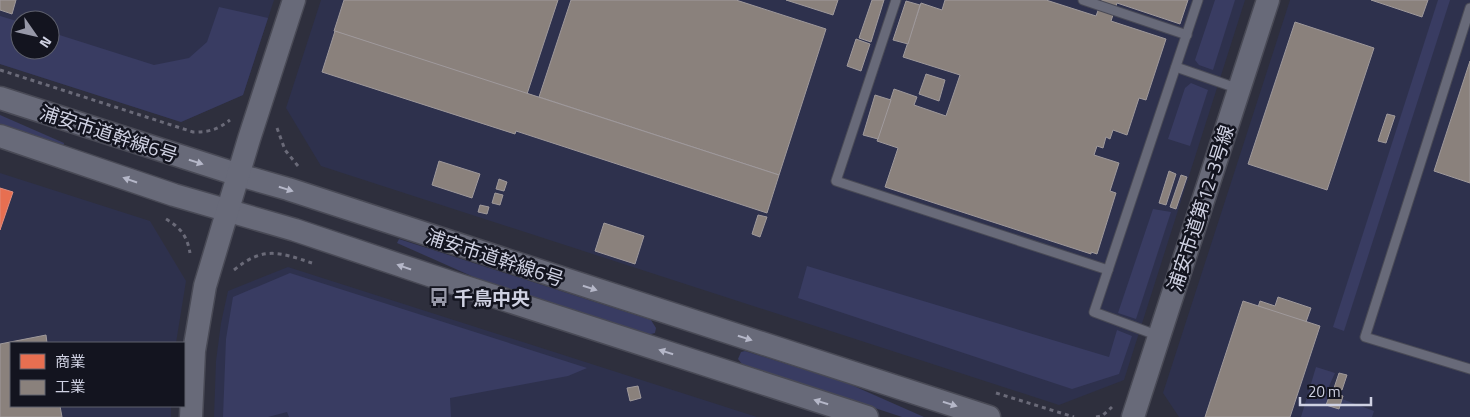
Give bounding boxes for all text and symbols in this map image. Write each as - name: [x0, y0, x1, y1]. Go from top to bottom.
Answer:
- north arrow: [10, 10, 60, 60]
- text: N: [35, 33, 58, 52]
- street label: 浦安市道幹線6号: [36, 97, 182, 169]
- street label: 浦安市道第12-3号線: [1159, 121, 1241, 295]
- one-way arrow: [189, 158, 204, 166]
- one-way arrow: [123, 176, 138, 184]
- one-way arrow: [279, 185, 294, 193]
- street label: 浦安市道幹線6号: [422, 221, 568, 293]
- one-way arrow: [396, 263, 411, 270]
- place label: 千鳥中央: [454, 283, 530, 312]
- one-way arrow: [583, 284, 598, 292]
- bus stop icon: 千鳥中央: [428, 286, 450, 308]
- one-way arrow: [737, 334, 752, 342]
- legend: [10, 342, 185, 407]
- one-way arrow: [658, 348, 673, 356]
- text: 商業: [55, 350, 85, 373]
- scale bar: [1300, 374, 1371, 406]
- text: 工業: [55, 375, 85, 398]
- text: 20 m: [1308, 380, 1341, 403]
- one-way arrow: [813, 398, 828, 405]
- one-way arrow: [943, 401, 958, 409]

